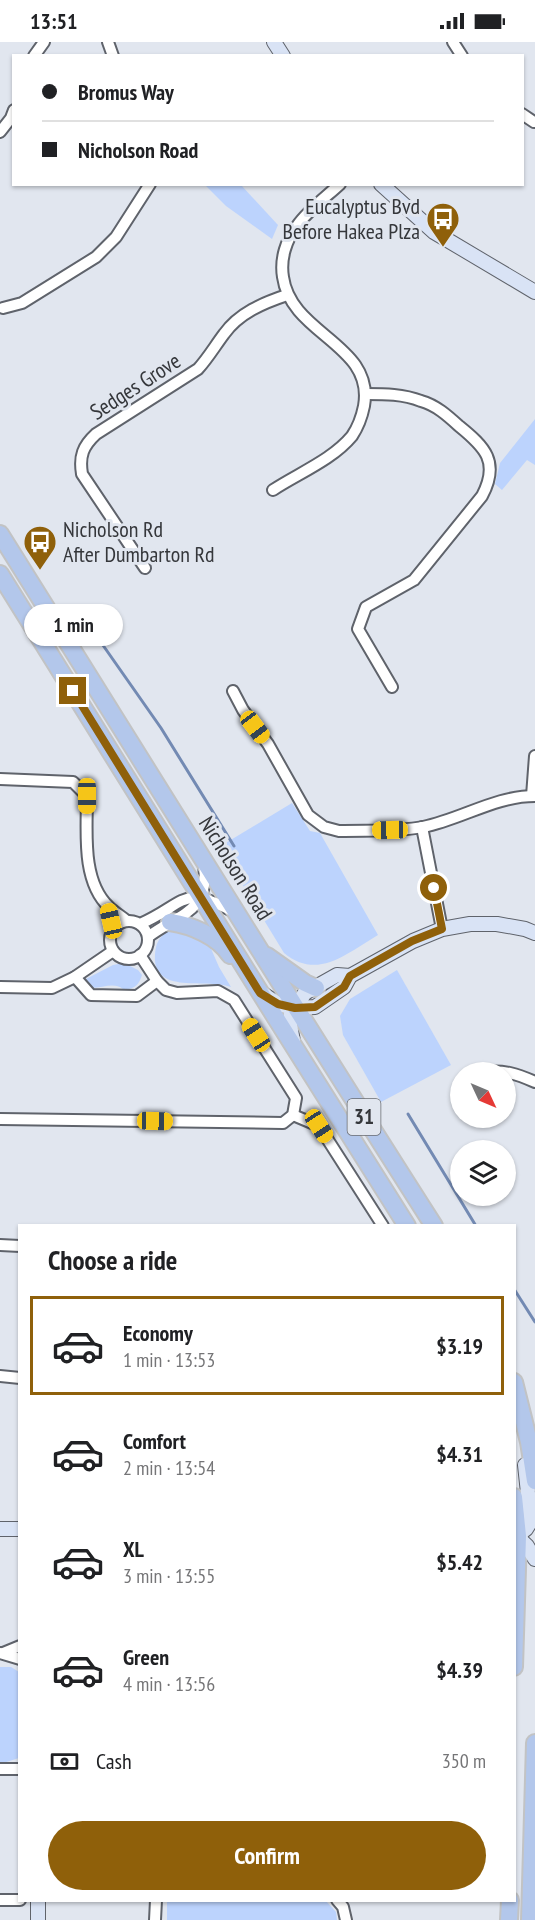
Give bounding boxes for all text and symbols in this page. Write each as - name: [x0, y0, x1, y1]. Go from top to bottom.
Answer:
- text: 13:51: [30, 7, 78, 35]
- text: Bromus Way: [78, 78, 174, 106]
- text: Nicholson Road: [78, 136, 198, 164]
- place label: Eucalyptus Bvd Before Hakea Plza: [283, 192, 420, 245]
- bus stop icon: Eucalyptus Bvd Before Hakea Plza: [425, 201, 461, 248]
- street label: Sedges Grove: [84, 346, 186, 426]
- place label: Nicholson Rd After Dumbarton Rd: [63, 515, 215, 568]
- bus stop icon: Nicholson Rd After Dumbarton Rd: [22, 524, 58, 571]
- callout: 1 min: [23, 604, 122, 646]
- text: 1 min: [53, 612, 94, 638]
- route end: [59, 677, 86, 704]
- car: [237, 707, 273, 747]
- car: [78, 778, 96, 814]
- street label: Nicholson Road: [193, 811, 279, 925]
- car: [372, 821, 408, 839]
- route start: [420, 874, 447, 901]
- car: [98, 901, 124, 941]
- car: [239, 1015, 273, 1055]
- north arrow: [450, 1062, 516, 1128]
- map controls: [450, 1062, 516, 1206]
- road number: 31: [348, 1099, 380, 1135]
- car: [302, 1106, 336, 1146]
- car: [137, 1112, 173, 1130]
- button: layers: [450, 1140, 516, 1206]
- text: Choose a ride: [48, 1243, 177, 1277]
- icon: car: [51, 1319, 105, 1373]
- text: Economy: [123, 1319, 193, 1347]
- text: $3.19: [436, 1332, 483, 1360]
- text: 1 min · 13:53: [123, 1347, 215, 1373]
- icon: car: [51, 1427, 105, 1481]
- text: Comfort: [123, 1427, 186, 1455]
- text: $4.31: [436, 1440, 483, 1468]
- text: 2 min · 13:54: [123, 1455, 215, 1481]
- icon: car: [51, 1535, 105, 1589]
- text: XL: [123, 1535, 144, 1563]
- text: $5.42: [436, 1548, 483, 1576]
- text: 3 min · 13:55: [123, 1563, 215, 1589]
- icon: car: [51, 1643, 105, 1697]
- text: Green: [123, 1643, 169, 1671]
- text: $4.39: [436, 1656, 483, 1684]
- text: 4 min · 13:56: [123, 1671, 215, 1697]
- icon: cash: [48, 1745, 81, 1778]
- text: Cash: [96, 1747, 132, 1775]
- text: 350 m: [442, 1748, 486, 1774]
- button: Confirm: [48, 1821, 486, 1890]

